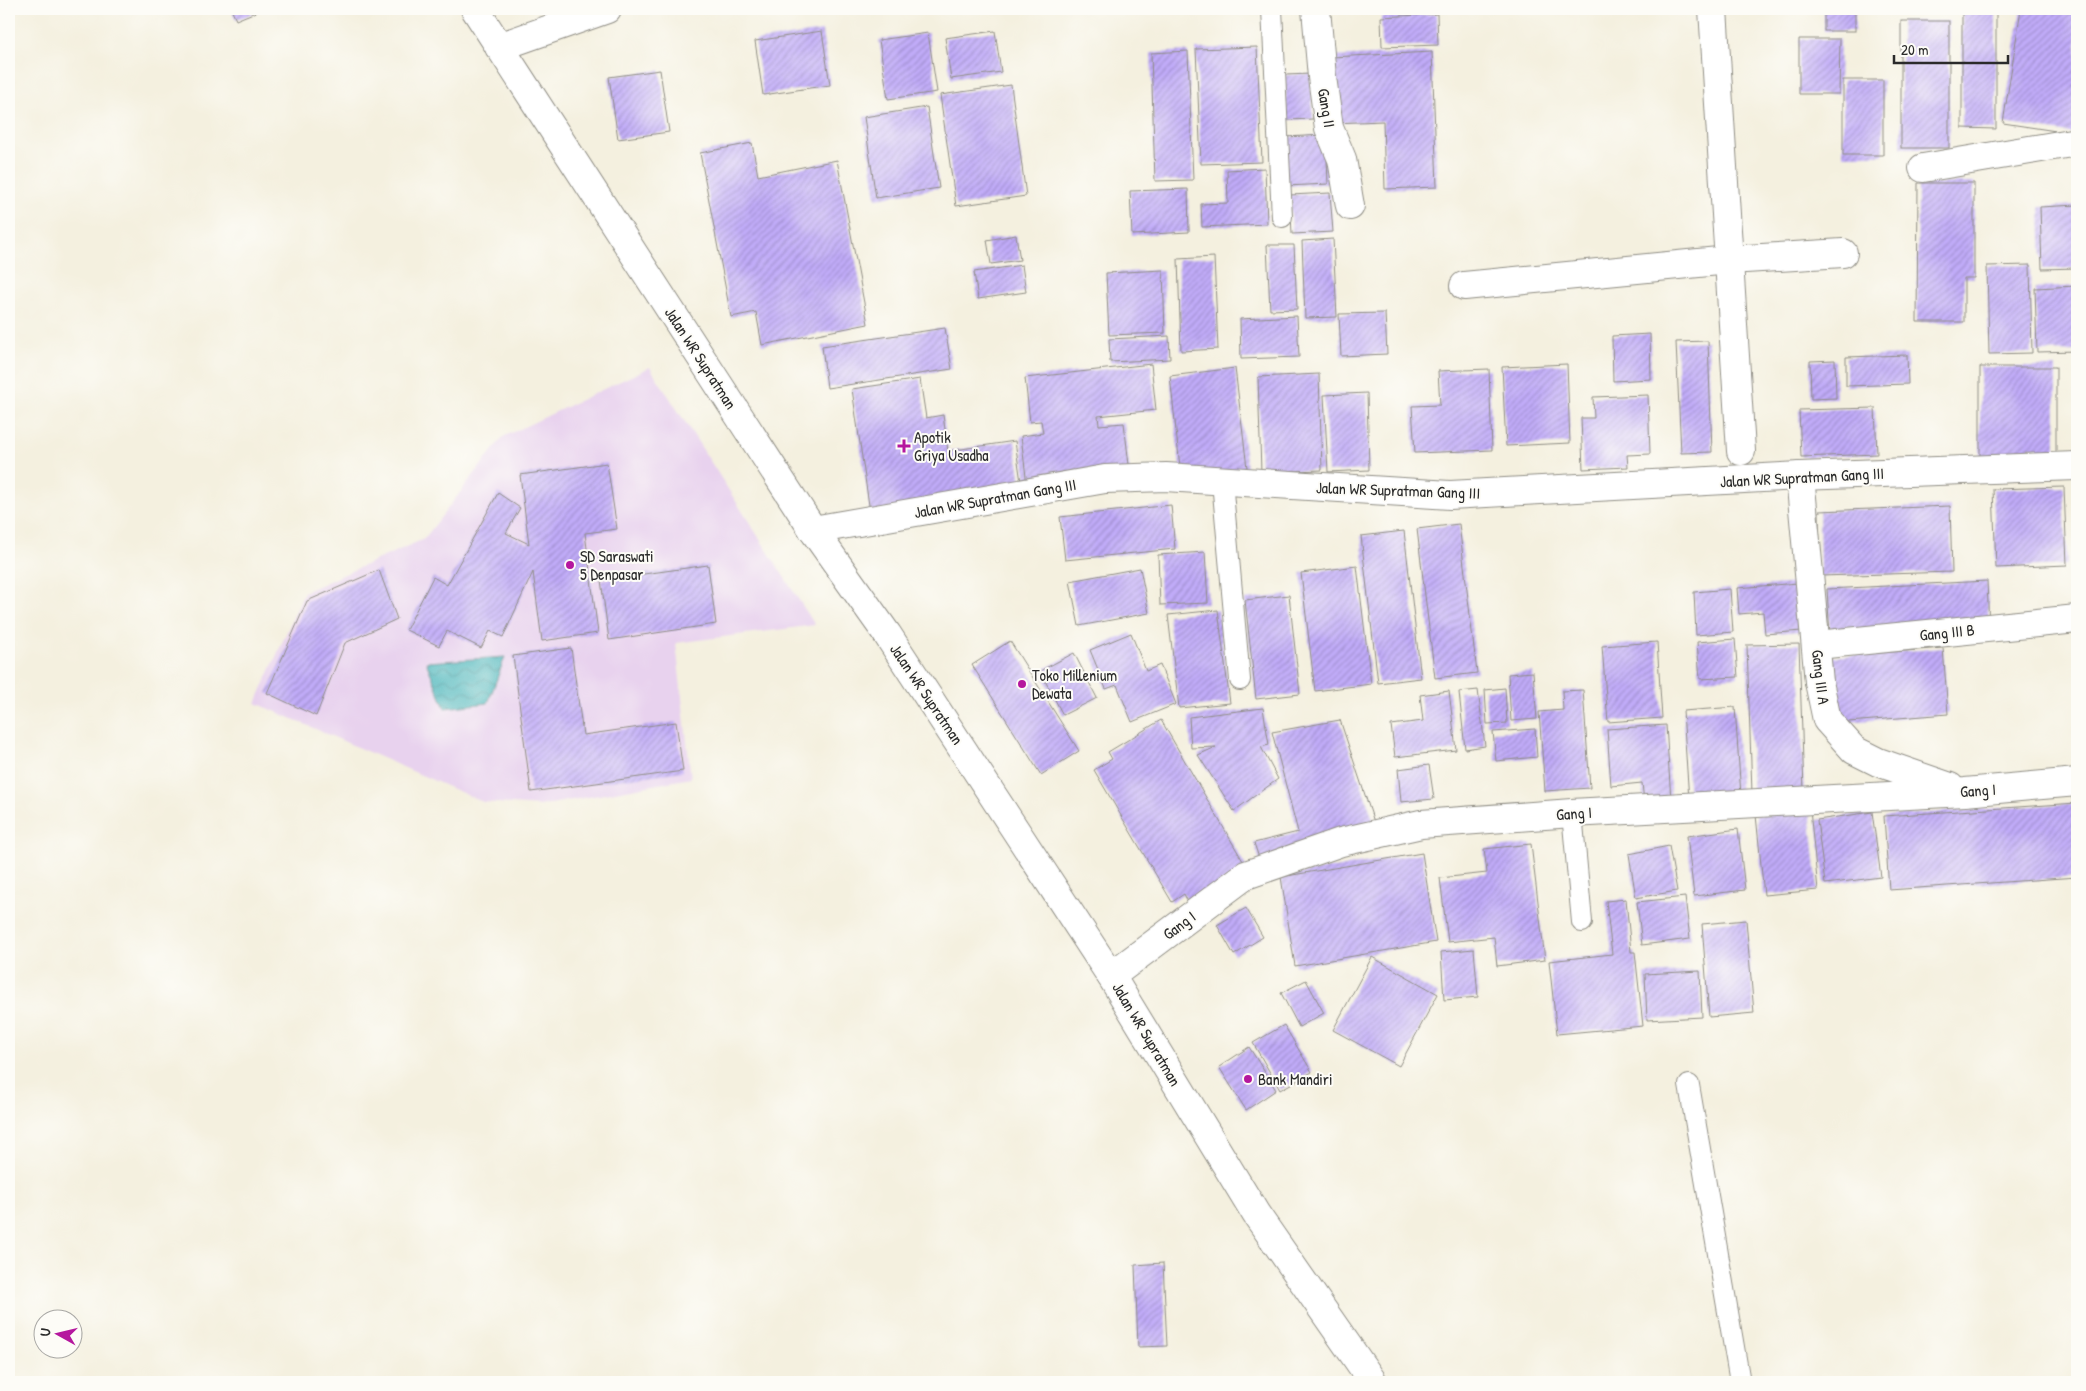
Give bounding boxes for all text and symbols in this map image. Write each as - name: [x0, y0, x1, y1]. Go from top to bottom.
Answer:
- scale bar: [1894, 32, 2007, 64]
- text: 20 m: [1901, 39, 1928, 60]
- street label: Gang II: [1313, 87, 1341, 129]
- street label: Jalan WR Supratman: [660, 303, 742, 413]
- place label: Apotik Griya Usadha: [914, 426, 989, 466]
- marker: Apotik Griya Usadha: [898, 440, 910, 452]
- street label: Jalan WR Supratman Gang III: [1719, 462, 1885, 492]
- street label: Jalan WR Supratman Gang III: [912, 473, 1078, 523]
- street label: Jalan WR Supratman Gang III: [1316, 476, 1480, 504]
- place label: SD Saraswati 5 Denpasar: [580, 545, 654, 585]
- marker: SD Saraswati 5 Denpasar: [564, 559, 576, 571]
- street label: Gang III B: [1918, 618, 1976, 646]
- street label: Jalan WR Supratman: [885, 639, 969, 749]
- street label: Gang III A: [1807, 648, 1835, 706]
- place label: Toko Millenium Dewata: [1032, 664, 1117, 704]
- marker: Toko Millenium Dewata: [1016, 678, 1028, 690]
- street label: Gang I: [1959, 778, 1997, 802]
- street label: Gang I: [1555, 801, 1593, 825]
- street label: Gang I: [1158, 905, 1200, 945]
- street label: Jalan WR Supratman: [1107, 978, 1187, 1090]
- place label: Bank Mandiri: [1258, 1068, 1333, 1090]
- marker: Bank Mandiri: [1242, 1073, 1254, 1085]
- north arrow: [32, 1308, 82, 1358]
- text: U: [35, 1327, 55, 1337]

